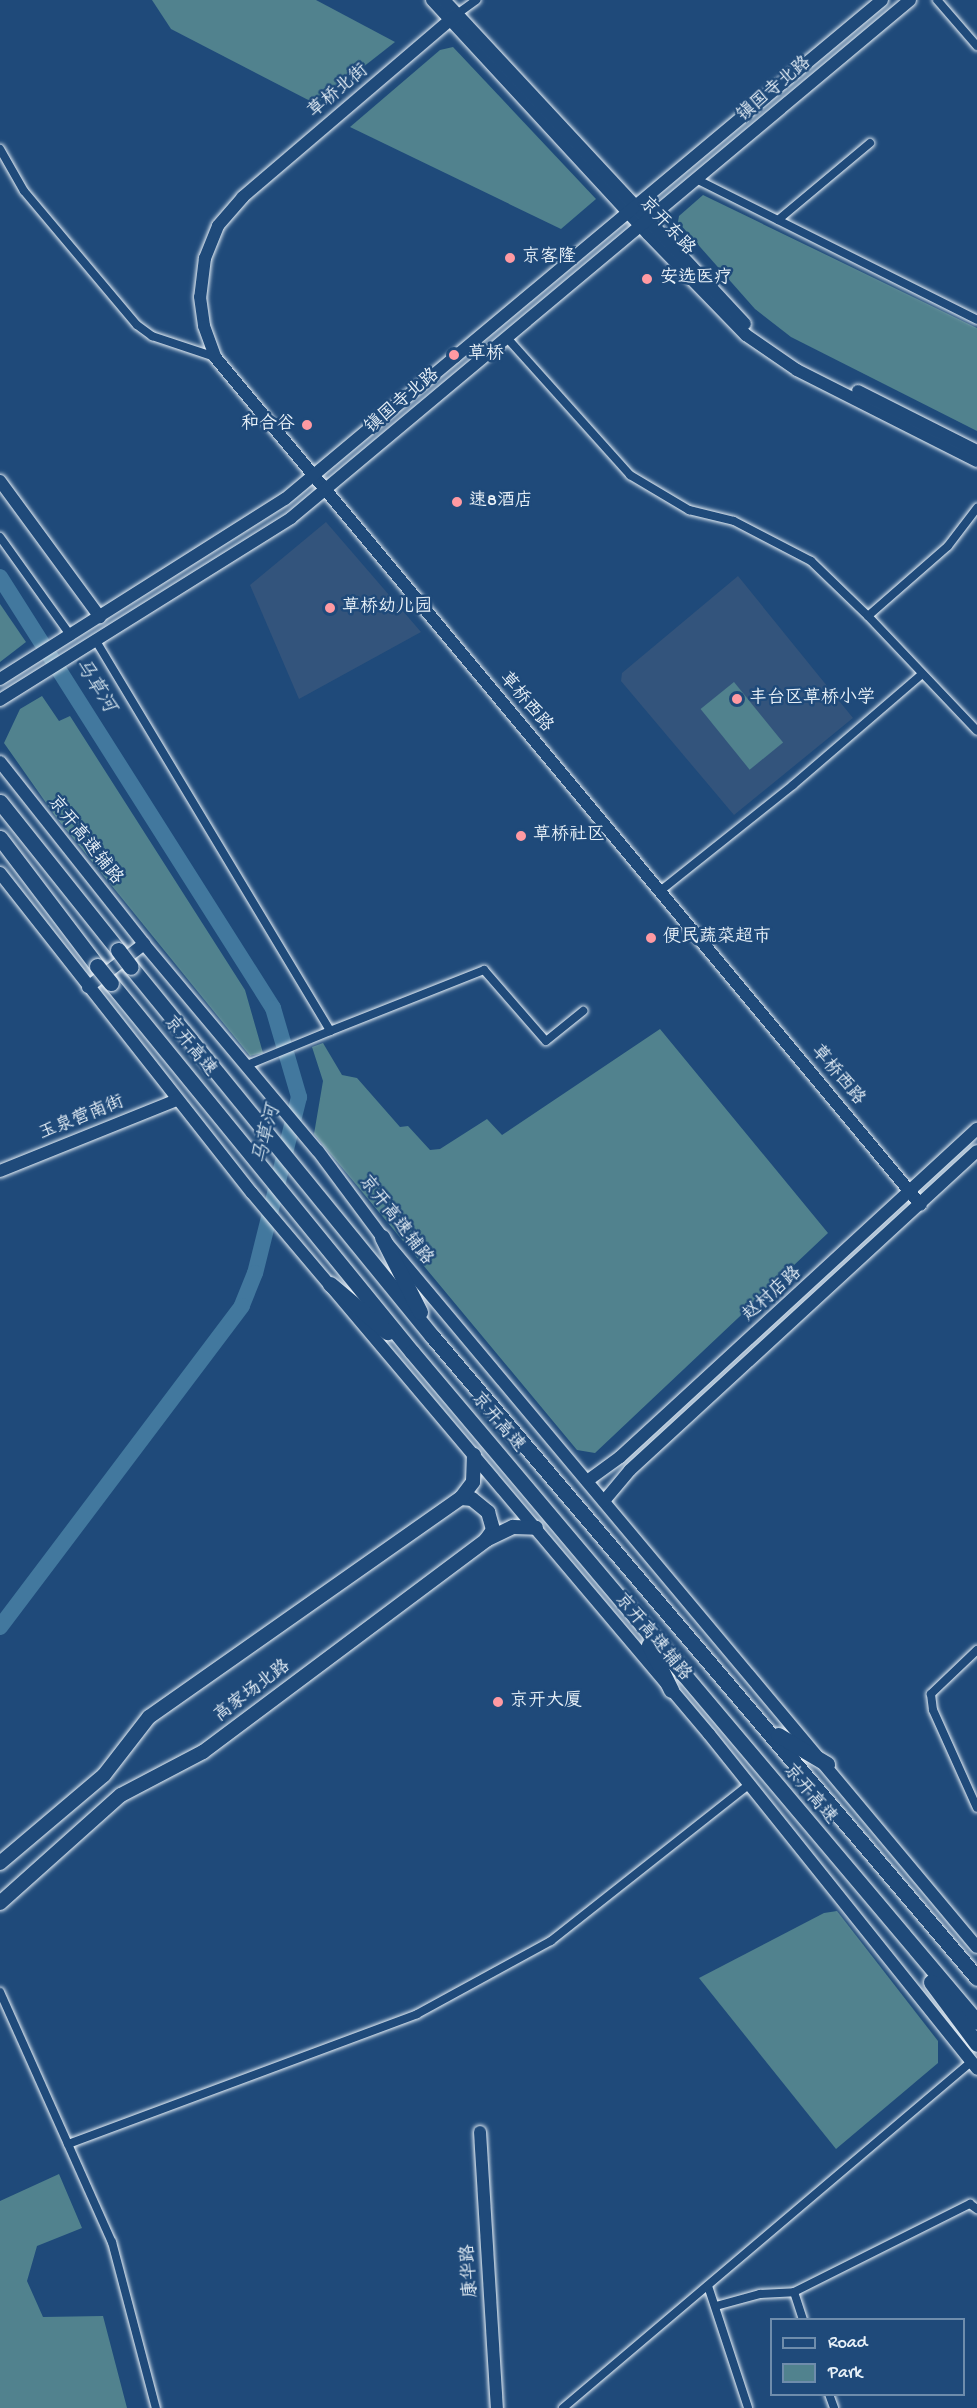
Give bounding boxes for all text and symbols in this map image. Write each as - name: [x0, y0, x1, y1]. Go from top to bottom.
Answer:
- street label: 镇国寺北路: [734, 53, 816, 127]
- street label: 草桥北街: [304, 61, 374, 123]
- street label: 京开东路: [634, 193, 698, 261]
- place label: 京客隆: [522, 247, 576, 269]
- marker: 京客隆: [503, 251, 517, 265]
- place label: 安选医疗: [660, 268, 732, 290]
- marker: 安选医疗: [638, 270, 656, 288]
- place label: 草桥: [468, 344, 504, 366]
- marker: 草桥: [445, 346, 463, 364]
- street label: 镇国寺北路: [362, 365, 444, 439]
- place label: 和合谷: [241, 414, 295, 436]
- marker: 和合谷: [300, 418, 314, 432]
- place label: 速8酒店: [469, 491, 533, 513]
- marker: 速8酒店: [450, 495, 464, 509]
- place label: 草桥幼儿园: [342, 597, 432, 619]
- marker: 草桥幼儿园: [323, 601, 337, 615]
- water label: 马草河: [68, 654, 120, 718]
- street label: 草桥西路: [494, 668, 556, 738]
- place label: 丰台区草桥小学: [749, 688, 875, 710]
- marker: 丰台区草桥小学: [730, 692, 744, 706]
- street label: 京开高速辅路: [42, 792, 126, 890]
- place label: 草桥社区: [533, 825, 605, 847]
- marker: 草桥社区: [514, 829, 528, 843]
- place label: 便民蔬菜超市: [663, 927, 771, 949]
- marker: 便民蔬菜超市: [644, 931, 658, 945]
- street label: 京开高速: [158, 1012, 220, 1082]
- street label: 草桥西路: [806, 1041, 868, 1111]
- street label: 玉泉营南街: [36, 1092, 128, 1146]
- water label: 马草河: [249, 1103, 287, 1167]
- street label: 京开高速辅路: [353, 1172, 437, 1270]
- street label: 赵村店路: [739, 1263, 807, 1327]
- street label: 京开高速: [466, 1388, 528, 1458]
- street label: 京开高速辅路: [609, 1590, 695, 1686]
- street label: 高家场北路: [211, 1656, 295, 1728]
- place label: 京开大厦: [510, 1691, 582, 1713]
- marker: 京开大厦: [491, 1695, 505, 1709]
- street label: 京开高速: [778, 1760, 840, 1830]
- street label: 康华路: [458, 2243, 484, 2299]
- legend: [770, 2318, 965, 2396]
- text: Road: [828, 2333, 867, 2354]
- text: Park: [828, 2363, 862, 2384]

